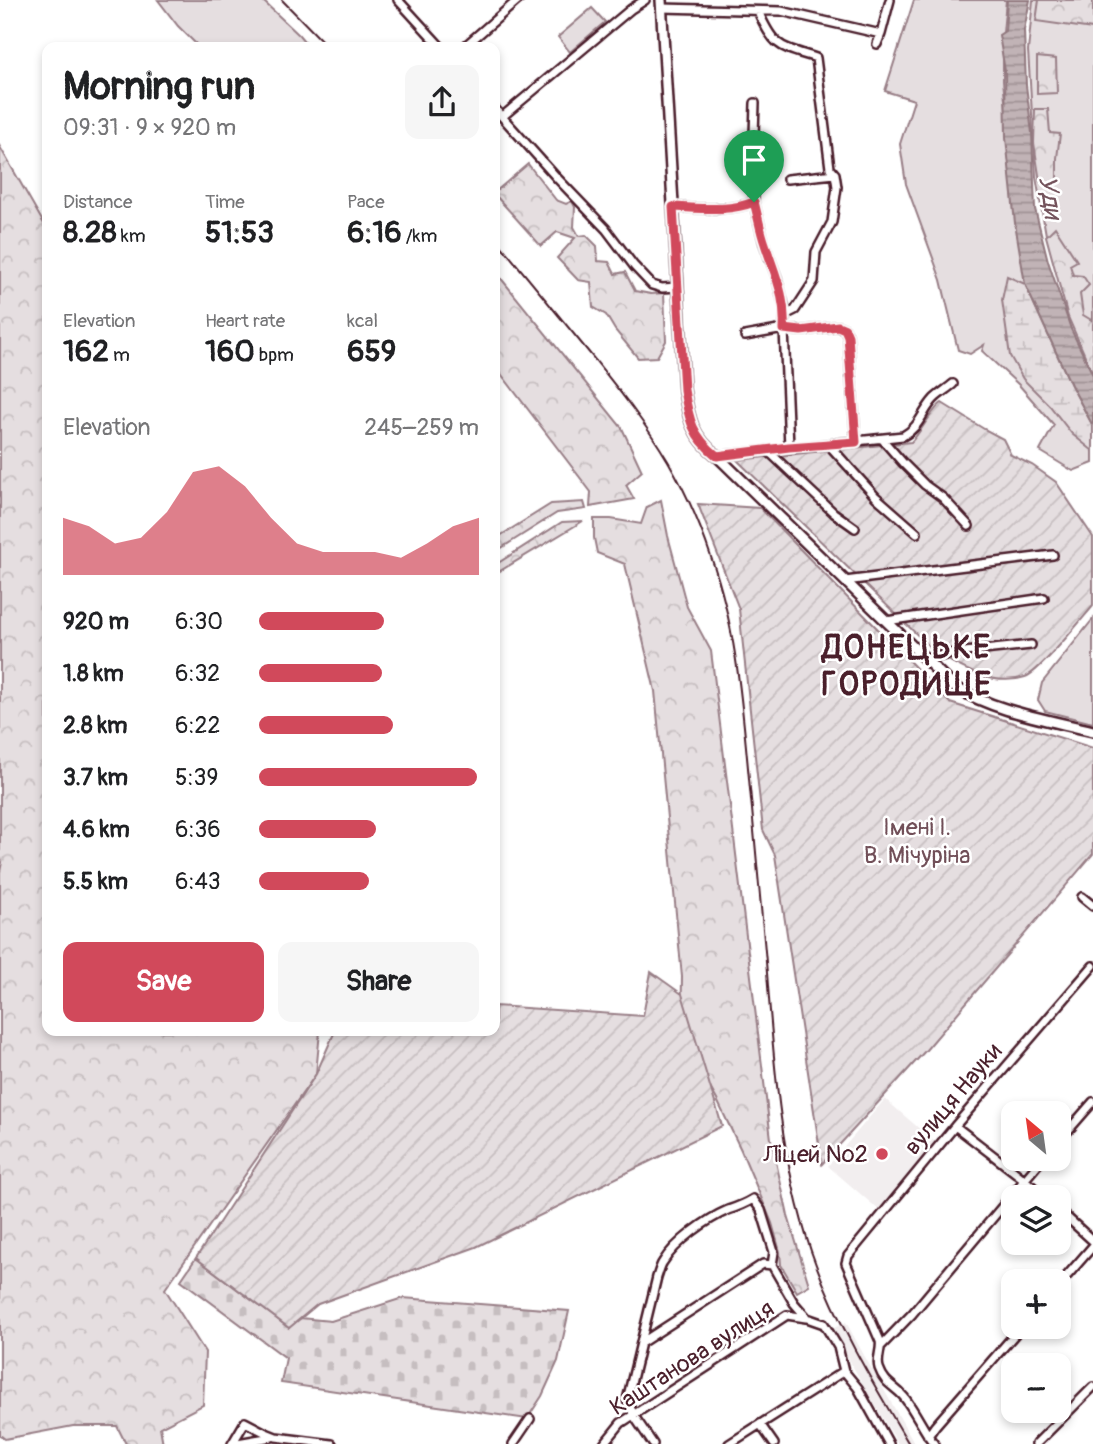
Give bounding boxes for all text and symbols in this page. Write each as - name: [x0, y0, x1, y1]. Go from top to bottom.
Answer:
- text: Morning run: [63, 63, 255, 111]
- button: share: [405, 65, 479, 139]
- text: 09:31 · 9 × 920 m: [63, 113, 236, 142]
- pin: [724, 130, 784, 202]
- icon: arrive: [735, 141, 773, 179]
- water label: Уди: [1031, 173, 1070, 224]
- text: Distance: [63, 190, 132, 214]
- text: Time: [205, 190, 245, 214]
- text: Pace: [347, 190, 385, 214]
- text: 8.28: [63, 214, 117, 251]
- text: 51:53: [205, 214, 274, 251]
- text: 6:16: [347, 214, 402, 251]
- text: km: [117, 224, 146, 248]
- text: /km: [402, 224, 437, 248]
- text: Elevation: [63, 309, 135, 333]
- text: Heart rate: [205, 309, 285, 333]
- text: kcal: [347, 309, 378, 333]
- text: 162: [63, 333, 109, 370]
- text: 160: [205, 333, 255, 370]
- text: 659: [347, 333, 396, 370]
- text: m: [109, 343, 130, 367]
- text: bpm: [255, 343, 294, 367]
- text: Elevation: [63, 413, 151, 442]
- text: 245–259 m: [364, 413, 479, 442]
- text: 920 m: [63, 607, 129, 636]
- text: 6:30: [175, 607, 223, 636]
- district label: ДОНЕЦЬКЕ ГОРОДИЩЕ: [820, 628, 993, 705]
- text: 1.8 km: [63, 659, 124, 688]
- text: 6:32: [175, 659, 220, 688]
- text: 2.8 km: [63, 711, 128, 740]
- text: 6:22: [175, 711, 220, 740]
- text: 3.7 km: [63, 763, 128, 792]
- text: 5:39: [175, 763, 218, 792]
- park label: Імені І. В. Мічуріна: [864, 813, 970, 870]
- text: 4.6 km: [63, 815, 130, 844]
- text: 6:36: [175, 815, 221, 844]
- text: 5.5 km: [63, 867, 128, 896]
- text: 6:43: [175, 867, 221, 896]
- button: Save: [63, 942, 264, 1022]
- button: Share: [278, 942, 479, 1022]
- street label: вулиця Науки: [898, 1037, 1008, 1161]
- north arrow: [1001, 1101, 1071, 1171]
- map controls: [1001, 1101, 1071, 1423]
- place label: Ліцей №2: [762, 1140, 868, 1169]
- marker: Ліцей №2: [874, 1146, 890, 1162]
- button: layers: [1001, 1185, 1071, 1255]
- button: +: [1001, 1269, 1071, 1339]
- street label: Каштанова вулиця: [604, 1294, 780, 1422]
- button: −: [1001, 1353, 1071, 1423]

